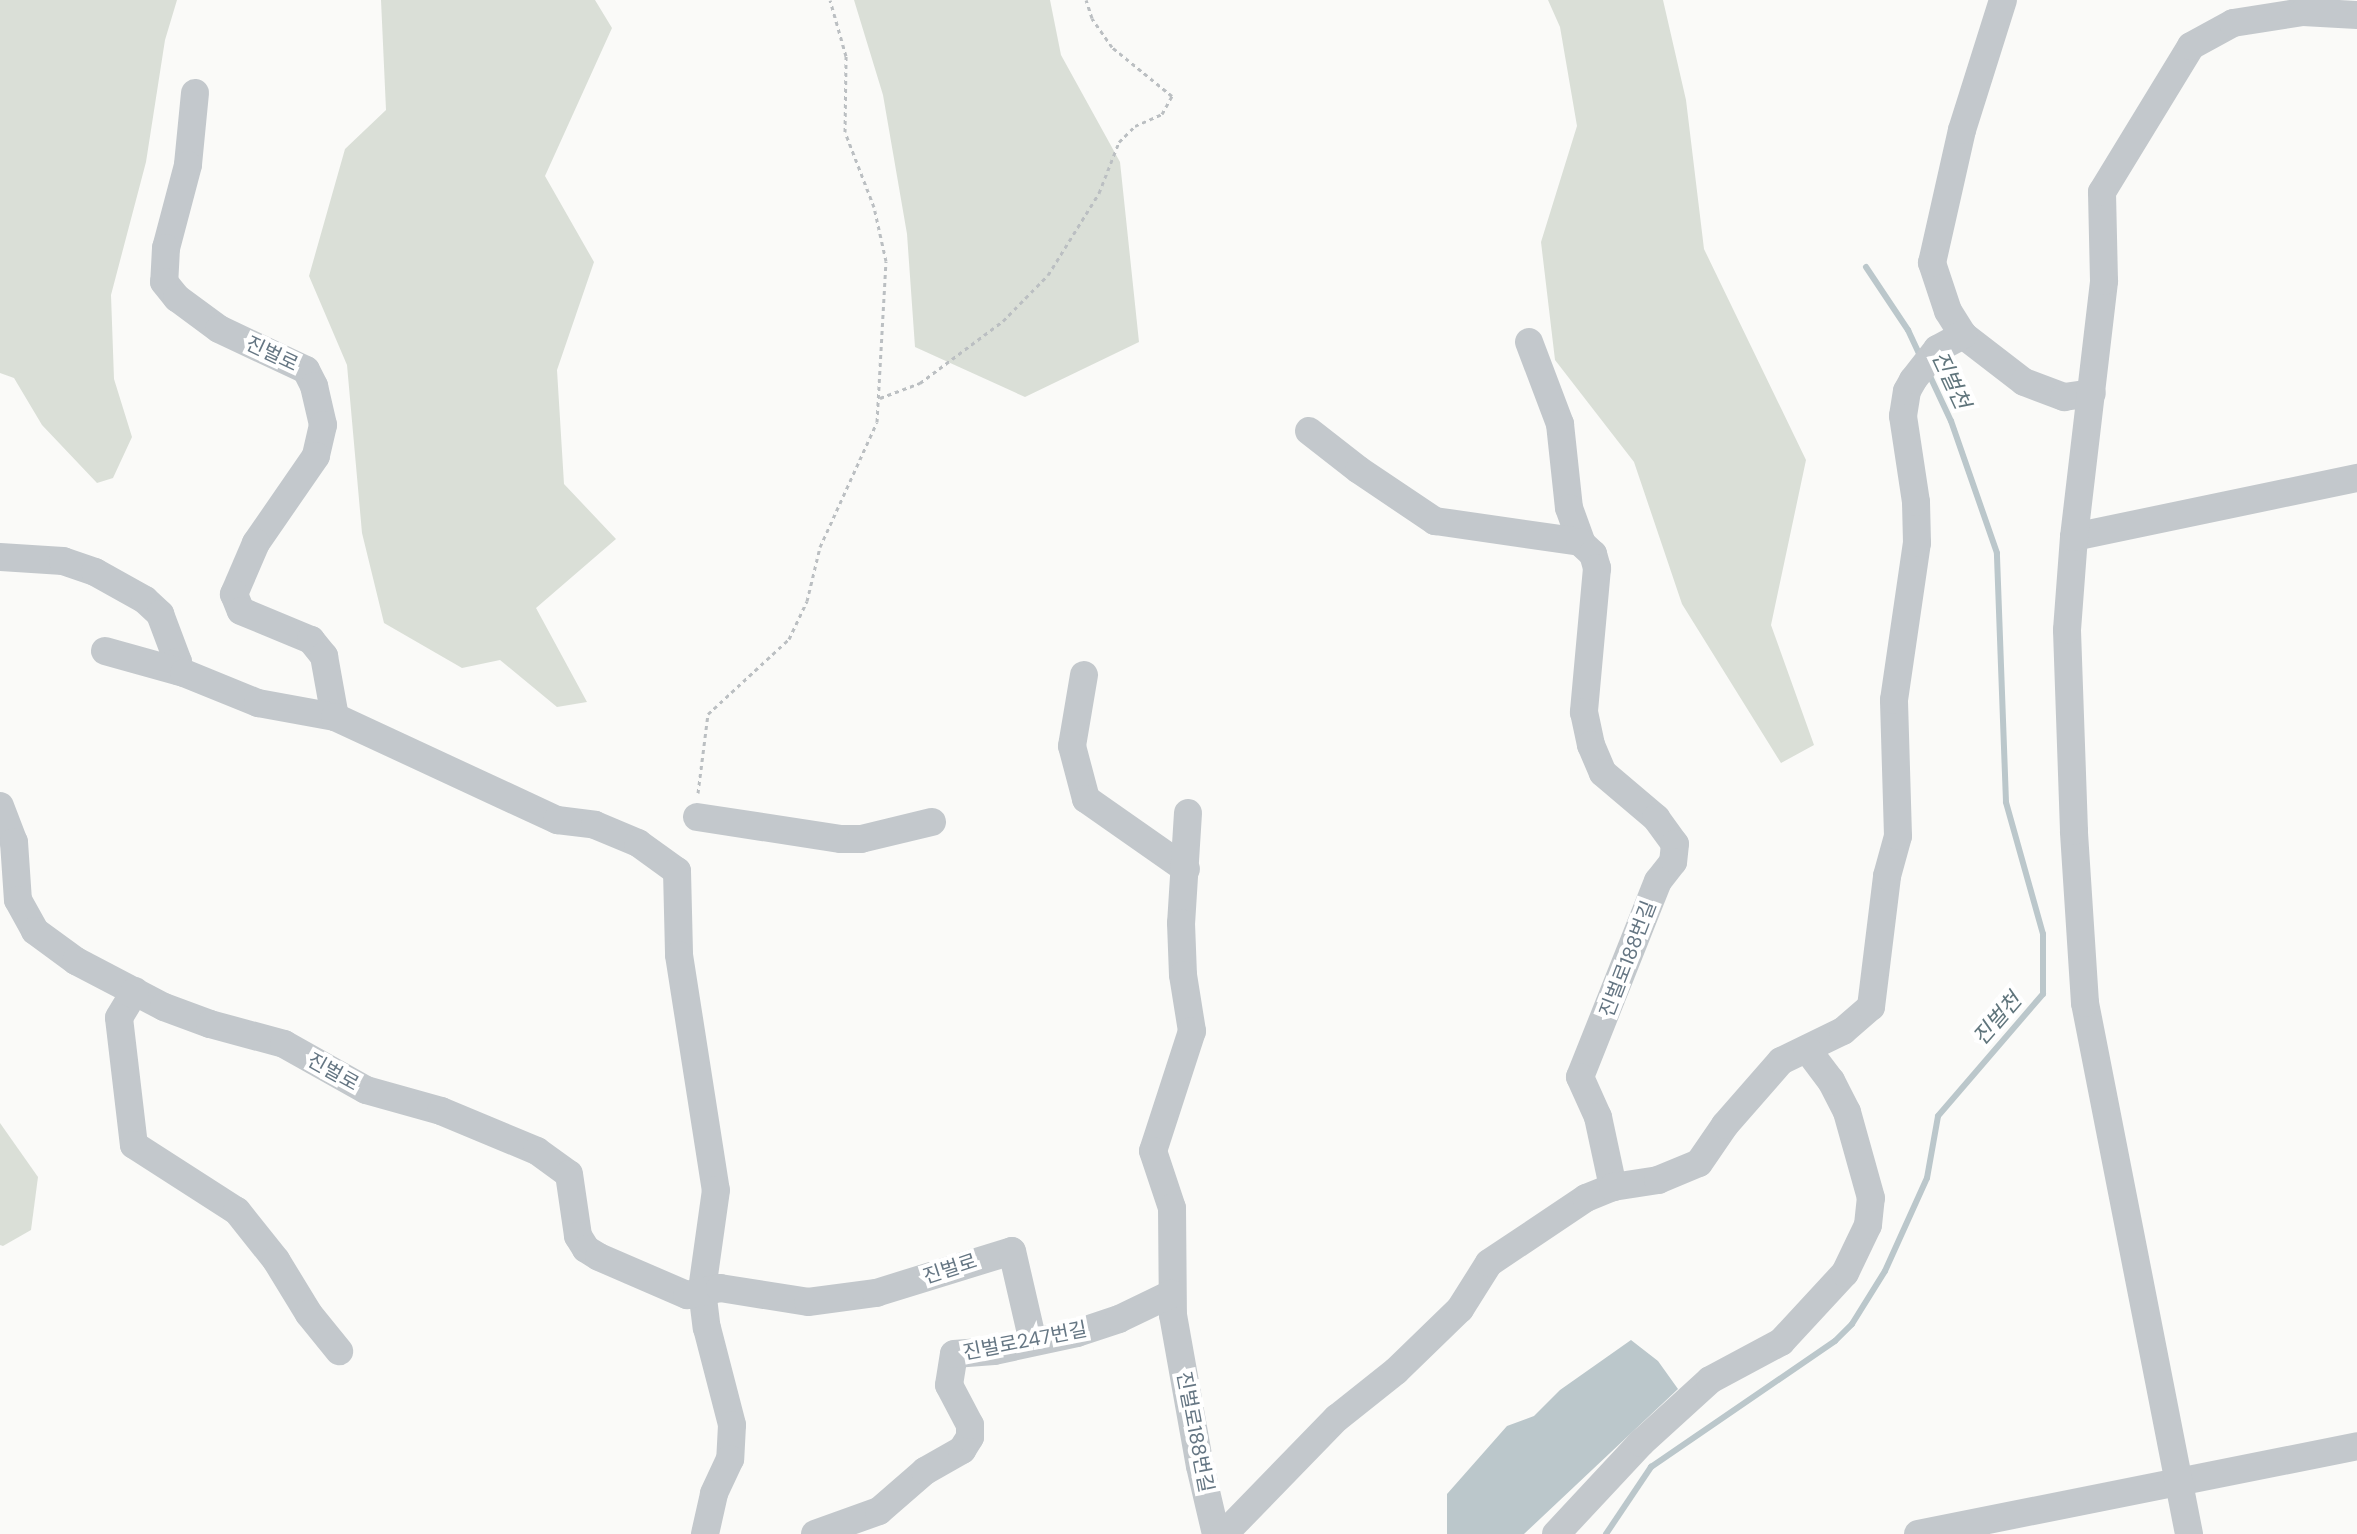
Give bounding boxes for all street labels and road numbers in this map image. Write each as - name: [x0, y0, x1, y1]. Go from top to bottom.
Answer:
- street label: 진벌로: [242, 331, 302, 377]
- street label: 진벌로188번길: [1595, 897, 1661, 1021]
- street label: 진벌로: [303, 1048, 363, 1096]
- street label: 진벌로: [920, 1249, 980, 1289]
- street label: 진벌로247번길: [961, 1317, 1089, 1365]
- street label: 진벌로188번길: [1172, 1370, 1218, 1494]

